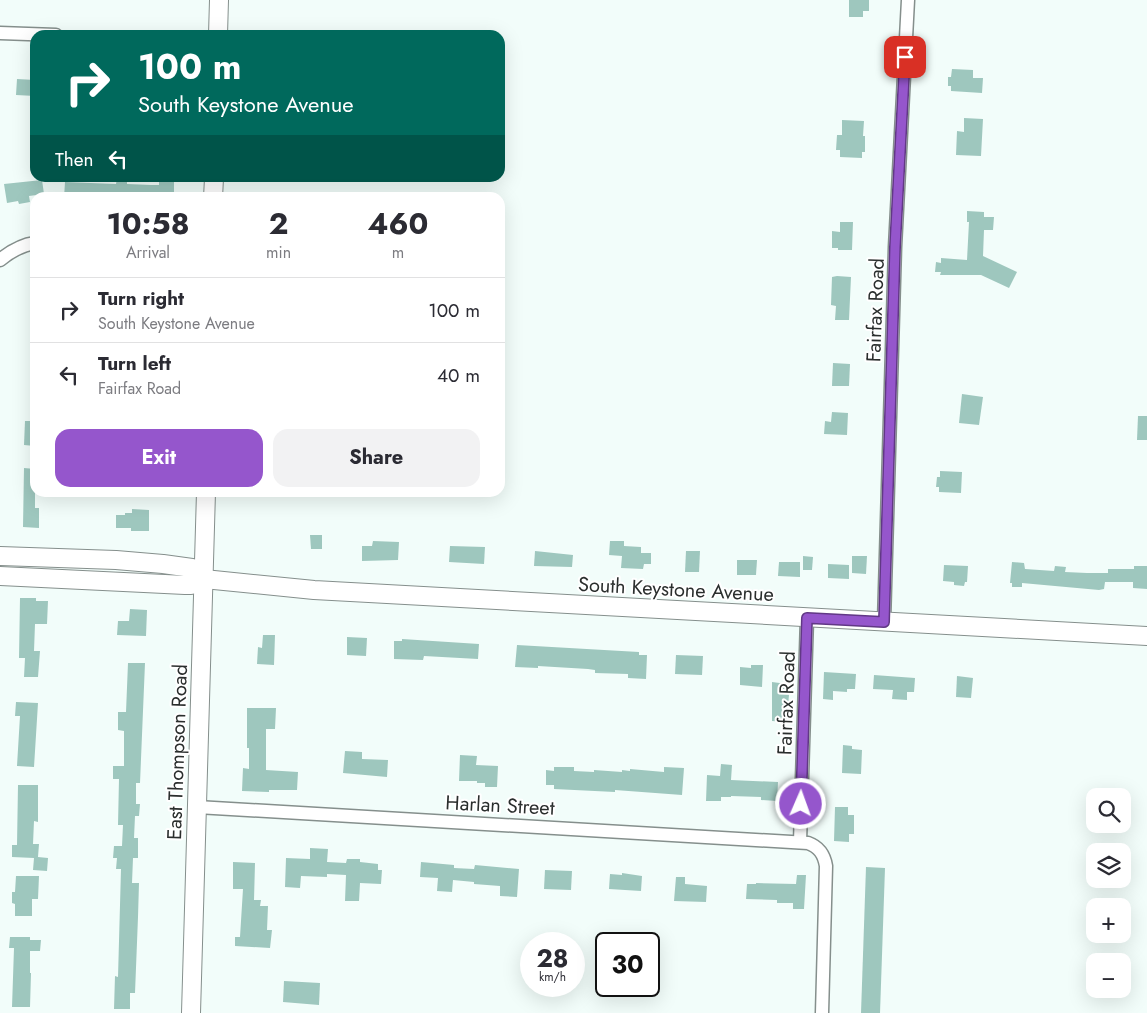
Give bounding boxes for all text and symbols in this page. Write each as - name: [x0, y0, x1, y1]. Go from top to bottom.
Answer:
- pin: [884, 36, 926, 78]
- text: 100 m: [138, 42, 241, 92]
- icon: arrive: [891, 43, 919, 71]
- icon: right: [55, 50, 120, 115]
- text: South Keystone Avenue: [138, 88, 354, 120]
- icon: left: [104, 145, 132, 173]
- text: Then: [55, 146, 94, 173]
- text: 10:58: [107, 202, 189, 245]
- text: 2: [269, 202, 288, 245]
- text: 460: [368, 202, 428, 245]
- text: Arrival: [126, 241, 170, 264]
- text: min: [266, 241, 291, 264]
- text: m: [392, 241, 404, 264]
- street label: Fairfax Road: [859, 258, 892, 362]
- text: Turn right: [98, 285, 184, 312]
- icon: right: [55, 296, 83, 324]
- text: 100 m: [428, 297, 480, 324]
- text: South Keystone Avenue: [98, 312, 255, 335]
- text: Turn left: [98, 350, 171, 377]
- icon: left: [55, 361, 83, 389]
- text: 40 m: [437, 362, 480, 389]
- text: Fairfax Road: [98, 377, 181, 400]
- button: Exit: [55, 429, 263, 487]
- button: Share: [273, 429, 480, 487]
- street label: South Keystone Avenue: [577, 570, 775, 609]
- street label: Fairfax Road: [770, 651, 803, 755]
- street label: East Thompson Road: [160, 664, 195, 840]
- position arrow: [774, 777, 826, 829]
- street label: Harlan Street: [445, 788, 555, 823]
- map controls: [1086, 788, 1131, 998]
- button: search: [1086, 788, 1131, 833]
- button: layers: [1086, 843, 1131, 888]
- button: +: [1086, 898, 1131, 943]
- speed limit sign: 30: [595, 932, 660, 997]
- text: 28: [536, 940, 569, 976]
- button: −: [1086, 953, 1131, 998]
- text: km/h: [539, 968, 566, 986]

